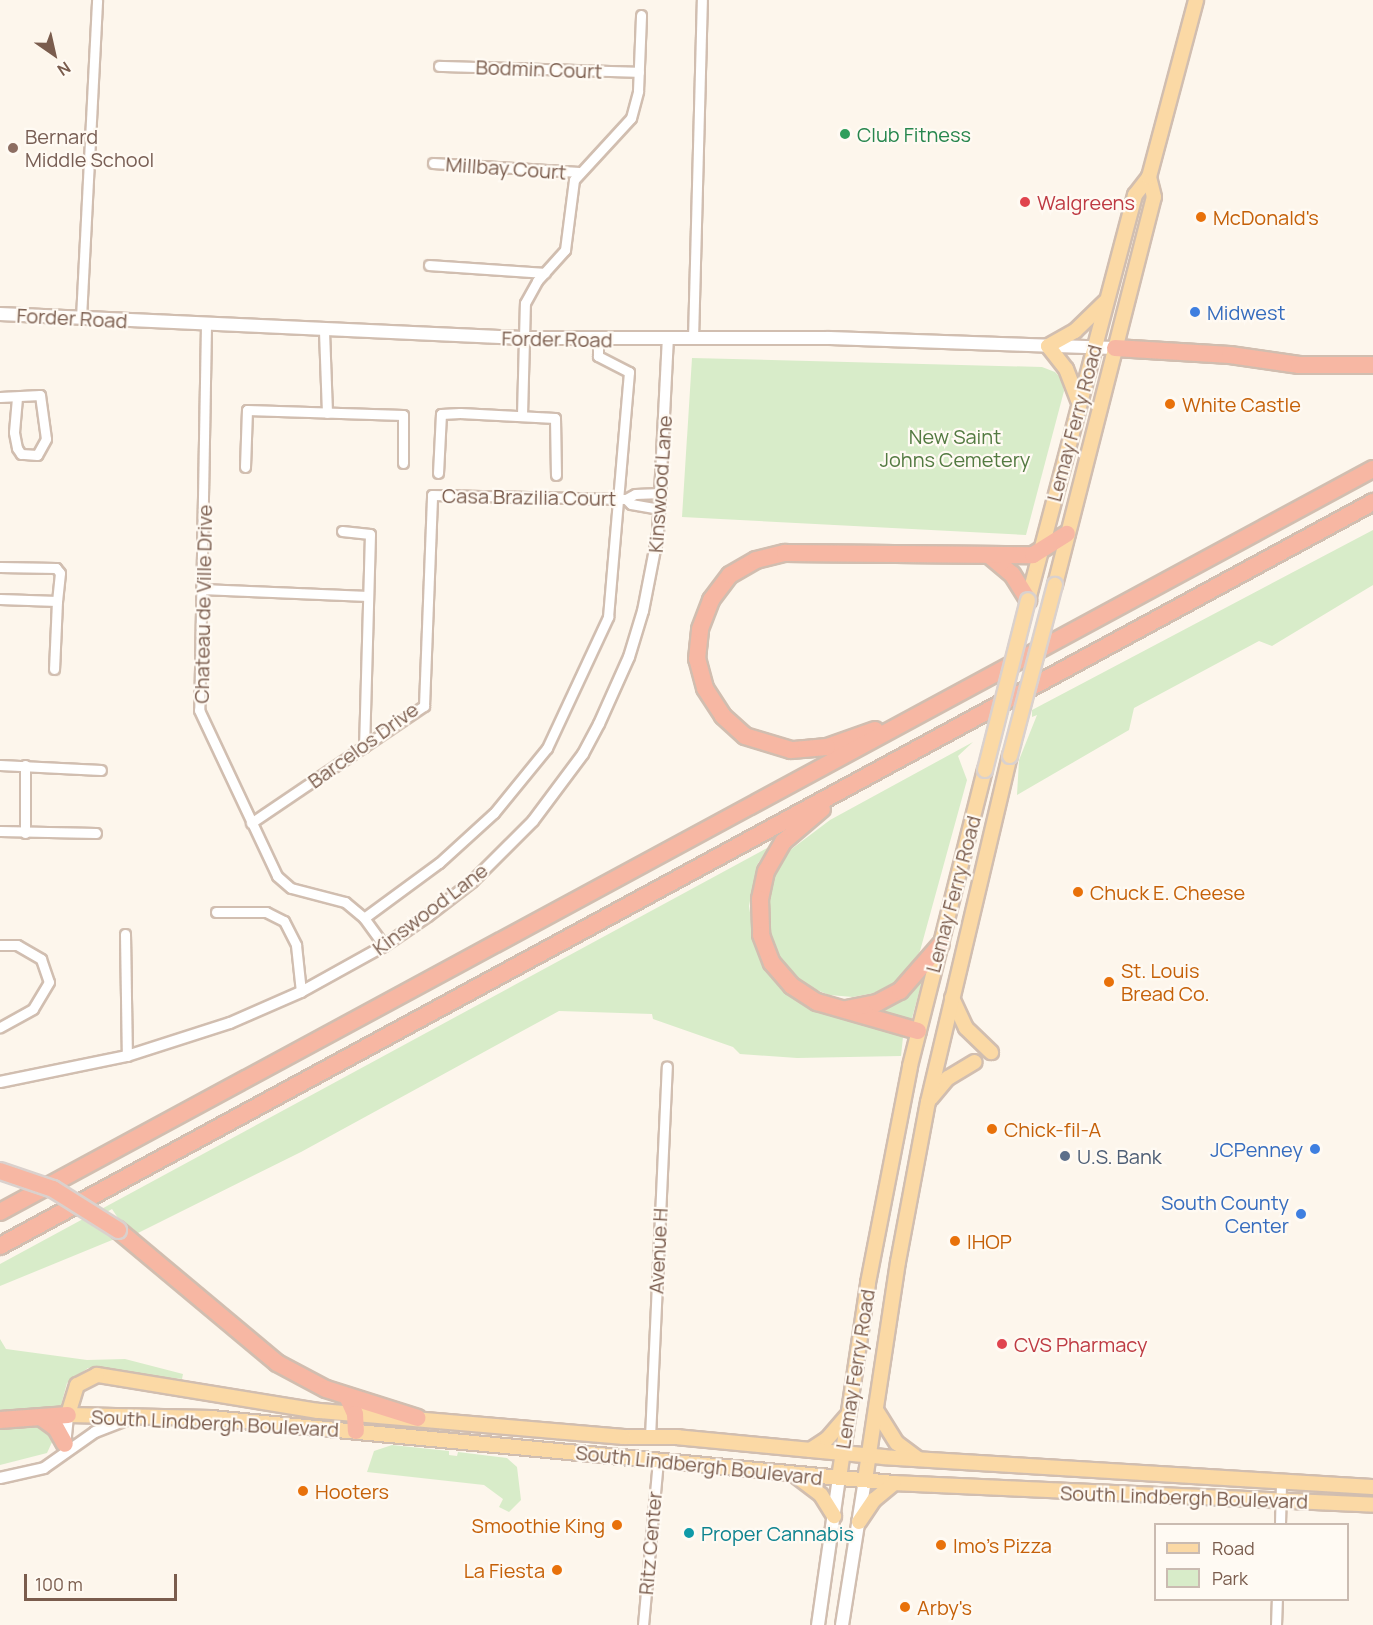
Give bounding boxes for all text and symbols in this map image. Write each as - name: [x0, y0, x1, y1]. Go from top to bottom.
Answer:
- north arrow: [24, 24, 84, 84]
- street label: Bodmin Court: [475, 55, 603, 83]
- text: N: [53, 57, 75, 81]
- place label: Club Fitness: [857, 122, 971, 146]
- place label: Bernard Middle School: [25, 124, 154, 171]
- marker: Club Fitness: [838, 127, 852, 141]
- marker: Bernard Middle School: [6, 141, 20, 155]
- street label: Millbay Court: [445, 152, 567, 184]
- place label: Walgreens: [1037, 190, 1135, 214]
- marker: Walgreens: [1018, 195, 1032, 209]
- place label: McDonald's: [1213, 205, 1319, 229]
- marker: McDonald's: [1194, 210, 1208, 224]
- place label: Midwest: [1207, 300, 1285, 324]
- street label: Forder Road: [16, 303, 128, 333]
- marker: Midwest: [1188, 305, 1202, 319]
- street label: Forder Road: [501, 326, 613, 352]
- street label: Lemay Ferry Road: [1042, 342, 1106, 504]
- place label: White Castle: [1182, 392, 1301, 416]
- marker: White Castle: [1163, 397, 1177, 411]
- street label: Kinswood Lane: [643, 414, 677, 554]
- park label: New Saint Johns Cemetery: [880, 424, 1030, 471]
- street label: Casa Brazilia Court: [442, 483, 616, 511]
- street label: Chateau de Ville Drive: [189, 504, 217, 704]
- street label: Barcelos Drive: [303, 697, 423, 793]
- street label: Lemay Ferry Road: [921, 813, 985, 975]
- street label: Kinswood Lane: [368, 858, 492, 960]
- place label: Chuck E. Cheese: [1090, 880, 1245, 904]
- marker: Chuck E. Cheese: [1071, 885, 1085, 899]
- place label: St. Louis Bread Co.: [1121, 958, 1210, 1005]
- marker: St. Louis Bread Co.: [1102, 975, 1116, 989]
- place label: Chick-fil-A: [1004, 1117, 1101, 1141]
- marker: Chick-fil-A: [985, 1122, 999, 1136]
- place label: JCPenney: [1210, 1137, 1303, 1161]
- marker: JCPenney: [1308, 1142, 1322, 1156]
- place label: U.S. Bank: [1077, 1144, 1162, 1168]
- marker: U.S. Bank: [1058, 1149, 1072, 1163]
- place label: South County Center: [1161, 1190, 1289, 1237]
- street label: Avenue H: [644, 1207, 672, 1295]
- marker: South County Center: [1294, 1207, 1308, 1221]
- place label: IHOP: [967, 1229, 1012, 1253]
- marker: IHOP: [948, 1234, 962, 1248]
- street label: Lemay Ferry Road: [831, 1287, 879, 1451]
- place label: CVS Pharmacy: [1014, 1332, 1147, 1356]
- marker: CVS Pharmacy: [995, 1337, 1009, 1351]
- street label: South Lindbergh Boulevard: [91, 1405, 339, 1441]
- street label: South Lindbergh Boulevard: [574, 1440, 824, 1490]
- place label: Hooters: [315, 1479, 389, 1503]
- street label: South Lindbergh Boulevard: [1060, 1481, 1308, 1513]
- marker: Hooters: [296, 1484, 310, 1498]
- street label: Ritz Center: [634, 1490, 666, 1596]
- place label: Smoothie King: [472, 1513, 605, 1537]
- marker: Smoothie King: [610, 1518, 624, 1532]
- place label: Proper Cannabis: [701, 1521, 854, 1545]
- legend: [1154, 1523, 1349, 1601]
- marker: Proper Cannabis: [682, 1526, 696, 1540]
- place label: Imo's Pizza: [953, 1533, 1051, 1557]
- text: Road: [1212, 1536, 1255, 1560]
- marker: Imo's Pizza: [934, 1538, 948, 1552]
- place label: La Fiesta: [464, 1558, 545, 1582]
- scale bar: [27, 1562, 180, 1600]
- marker: La Fiesta: [550, 1563, 564, 1577]
- text: Park: [1212, 1566, 1248, 1590]
- text: 100 m: [35, 1572, 83, 1596]
- place label: Arby's: [917, 1595, 972, 1619]
- marker: Arby's: [898, 1600, 912, 1614]

